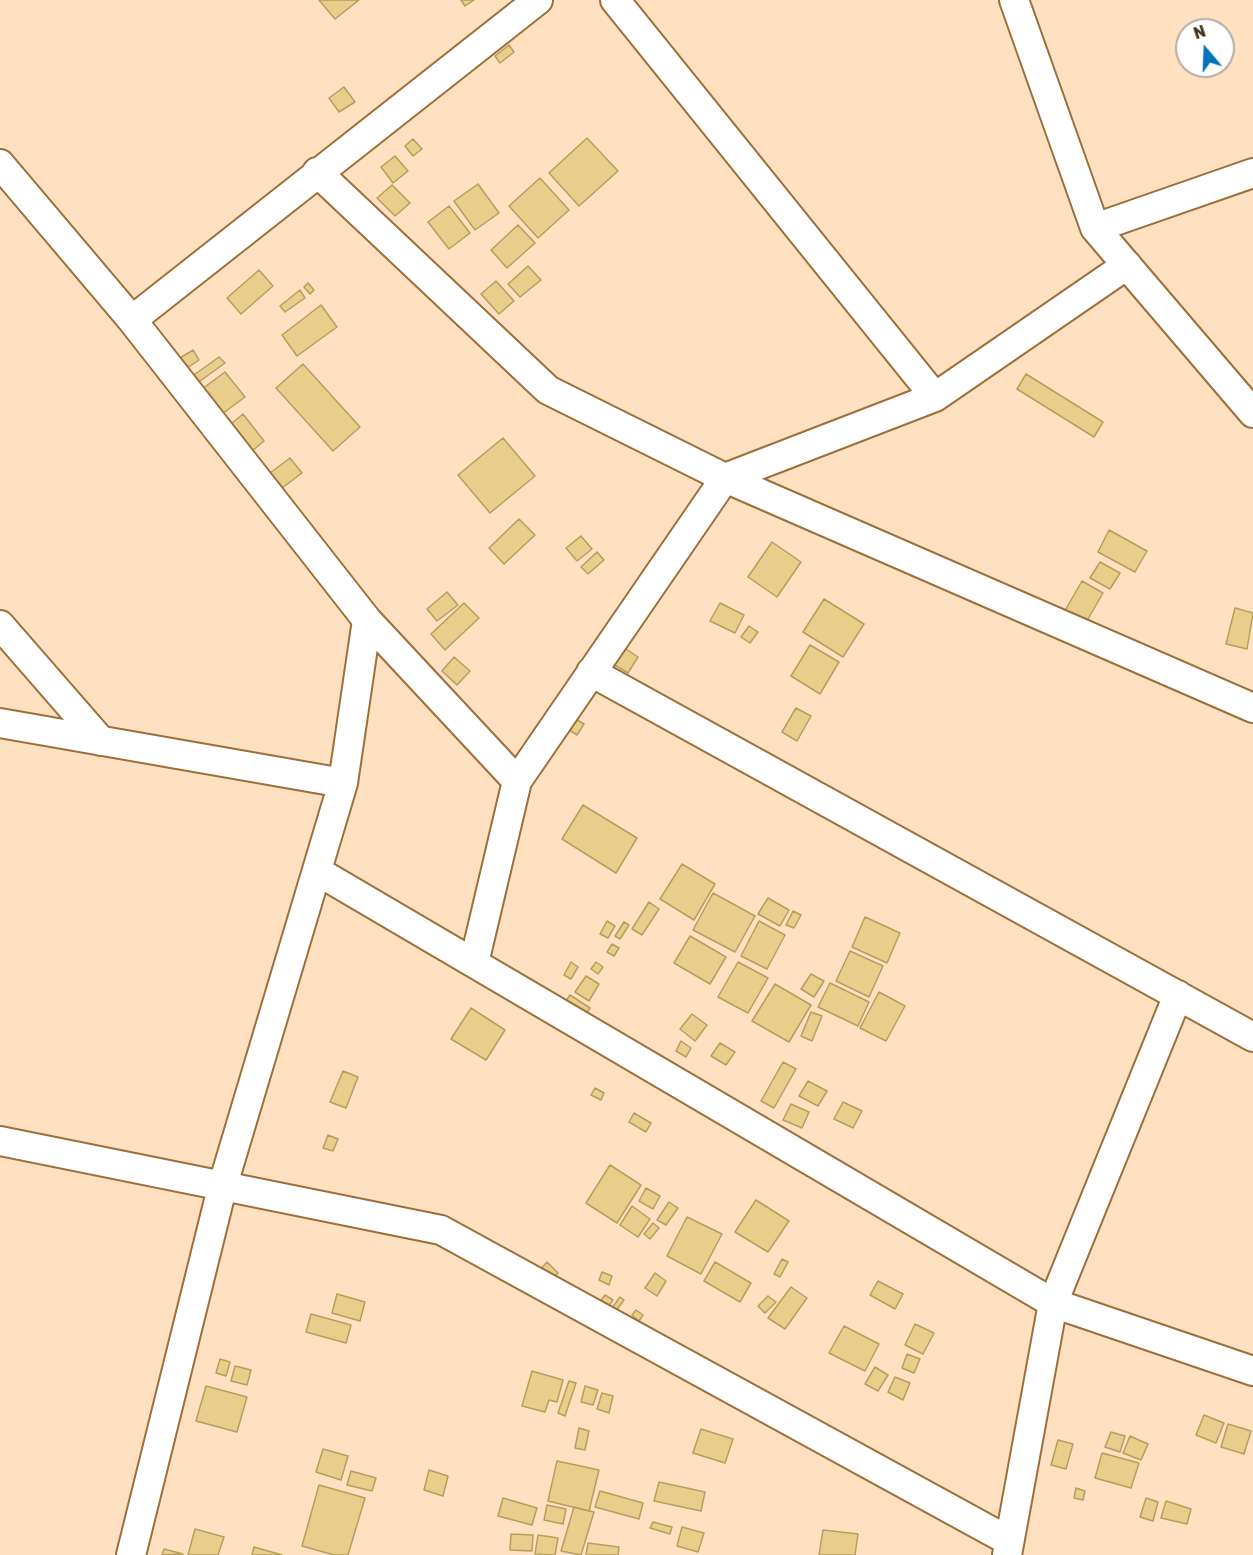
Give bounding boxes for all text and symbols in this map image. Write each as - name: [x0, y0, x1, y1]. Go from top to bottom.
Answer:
- north arrow: [1175, 18, 1235, 78]
- text: N: [1191, 22, 1208, 43]

